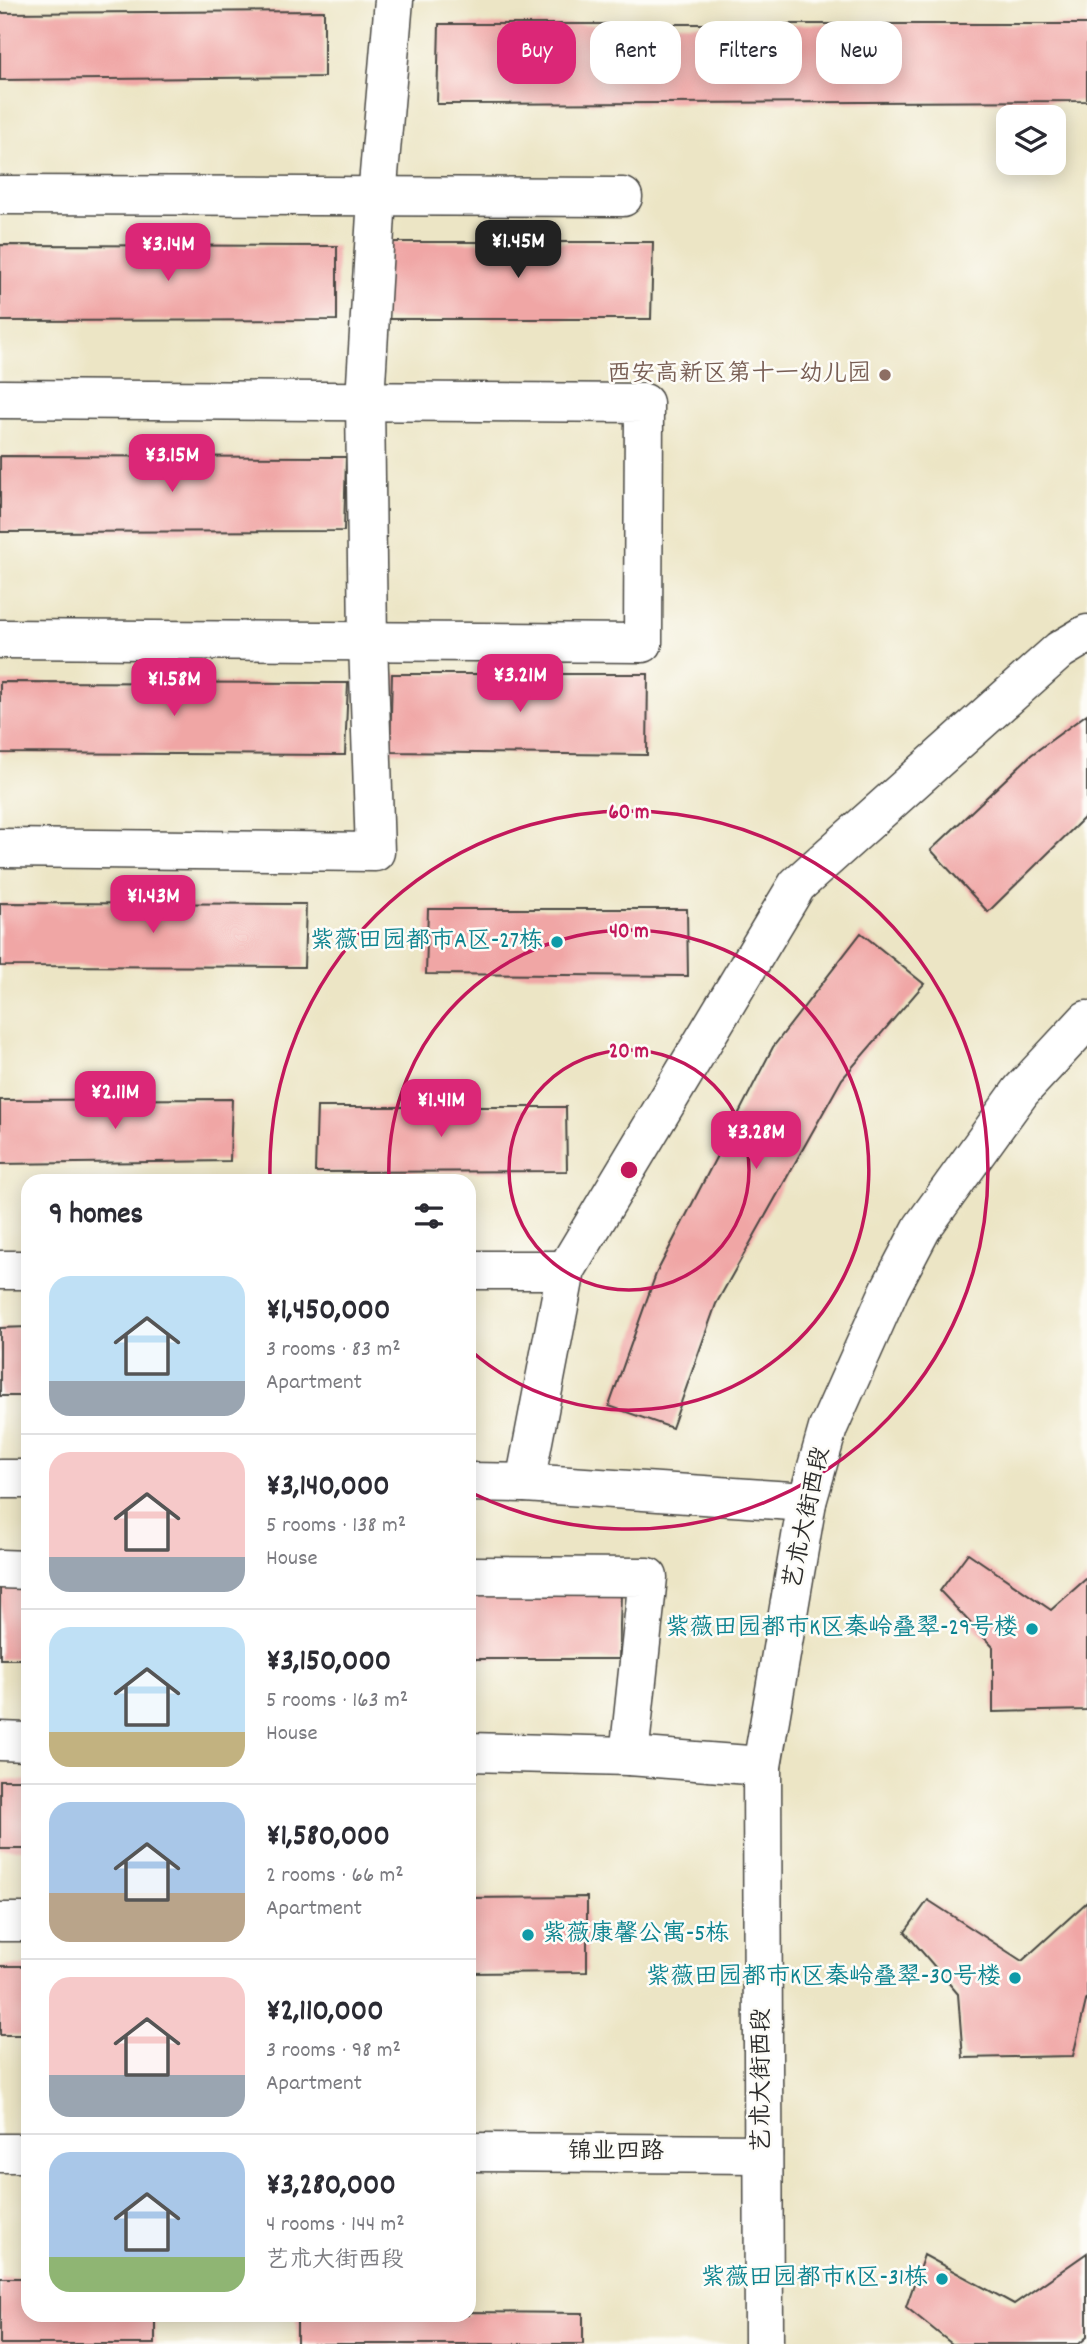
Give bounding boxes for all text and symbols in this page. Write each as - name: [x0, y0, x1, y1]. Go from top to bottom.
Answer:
- chip: Buy: [497, 21, 576, 84]
- chip: Rent: [590, 21, 681, 84]
- chip: Filters: [695, 21, 802, 84]
- chip: New: [816, 21, 902, 84]
- map controls: [996, 105, 1066, 175]
- button: layers: [996, 105, 1066, 175]
- pin: ¥1.45M: [461, 220, 575, 280]
- pin: ¥3.14M: [111, 224, 225, 283]
- text: ¥1.45M: [491, 226, 545, 259]
- text: ¥3.14M: [141, 229, 195, 262]
- place label: 西安高新区第十一幼儿园: [607, 358, 871, 392]
- marker: 西安高新区第十一幼儿园: [877, 367, 893, 383]
- pin: ¥3.15M: [115, 434, 229, 494]
- text: ¥3.15M: [145, 440, 199, 473]
- pin: ¥3.21M: [463, 654, 577, 714]
- pin: ¥1.58M: [117, 658, 231, 718]
- text: ¥3.21M: [493, 660, 547, 693]
- text: ¥1.58M: [147, 664, 201, 697]
- text: 60 m: [609, 799, 649, 829]
- pin: ¥1.43M: [96, 876, 210, 935]
- text: ¥1.43M: [126, 881, 180, 914]
- text: 40 m: [609, 918, 649, 948]
- place label: 紫薇田园都市A区-27栋: [310, 925, 543, 959]
- marker: 紫薇田园都市A区-27栋: [549, 934, 565, 950]
- text: 20 m: [609, 1038, 649, 1068]
- pin: ¥2.11M: [58, 1072, 172, 1131]
- text: ¥2.11M: [91, 1077, 139, 1110]
- pin: ¥1.41M: [384, 1080, 498, 1139]
- text: ¥1.41M: [417, 1085, 465, 1118]
- pin: ¥3.28M: [699, 1112, 813, 1171]
- text: ¥3.28M: [727, 1117, 785, 1150]
- centre of rings: [617, 1158, 641, 1182]
- text: 9 homes: [49, 1195, 143, 1238]
- icon: filters: [410, 1197, 448, 1235]
- text: ¥1,450,000: [266, 1291, 390, 1334]
- icon: home: [105, 1304, 189, 1388]
- text: 3 rooms · 83 m²: [266, 1334, 401, 1367]
- text: Apartment: [266, 1367, 362, 1400]
- street label: 艺术大街西段: [776, 1444, 840, 1592]
- text: ¥3,140,000: [266, 1467, 390, 1510]
- icon: home: [105, 1480, 189, 1564]
- text: 5 rooms · 138 m²: [266, 1510, 406, 1543]
- text: House: [266, 1543, 318, 1576]
- place label: 紫薇田园都市K区秦岭叠翠-29号楼: [665, 1612, 1018, 1646]
- marker: 紫薇田园都市K区秦岭叠翠-29号楼: [1024, 1621, 1040, 1637]
- text: ¥3,150,000: [266, 1642, 391, 1685]
- icon: home: [105, 1655, 189, 1739]
- text: 5 rooms · 163 m²: [266, 1685, 408, 1718]
- text: House: [266, 1718, 318, 1751]
- text: ¥1,580,000: [266, 1817, 390, 1860]
- icon: home: [105, 1830, 189, 1914]
- text: 2 rooms · 66 m²: [266, 1860, 404, 1893]
- text: Apartment: [266, 1893, 362, 1926]
- place label: 紫薇康馨公寓-5栋: [542, 1918, 729, 1952]
- marker: 紫薇康馨公寓-5栋: [520, 1927, 536, 1943]
- place label: 紫薇田园都市K区秦岭叠翠-30号楼: [646, 1961, 1001, 1995]
- marker: 紫薇田园都市K区秦岭叠翠-30号楼: [1007, 1970, 1023, 1986]
- text: ¥2,110,000: [266, 1992, 384, 2035]
- icon: home: [105, 2005, 189, 2089]
- street label: 艺术大街西段: [746, 2008, 780, 2152]
- text: 3 rooms · 98 m²: [266, 2035, 401, 2068]
- text: Apartment: [266, 2068, 362, 2101]
- street label: 锦业四路: [568, 2136, 664, 2170]
- text: ¥3,280,000: [266, 2166, 396, 2209]
- icon: home: [105, 2180, 189, 2264]
- text: 4 rooms · 144 m²: [266, 2209, 405, 2242]
- text: 艺术大街西段: [266, 2245, 404, 2278]
- place label: 紫薇田园都市K区-31栋: [701, 2262, 928, 2296]
- marker: 紫薇田园都市K区-31栋: [934, 2271, 950, 2287]

